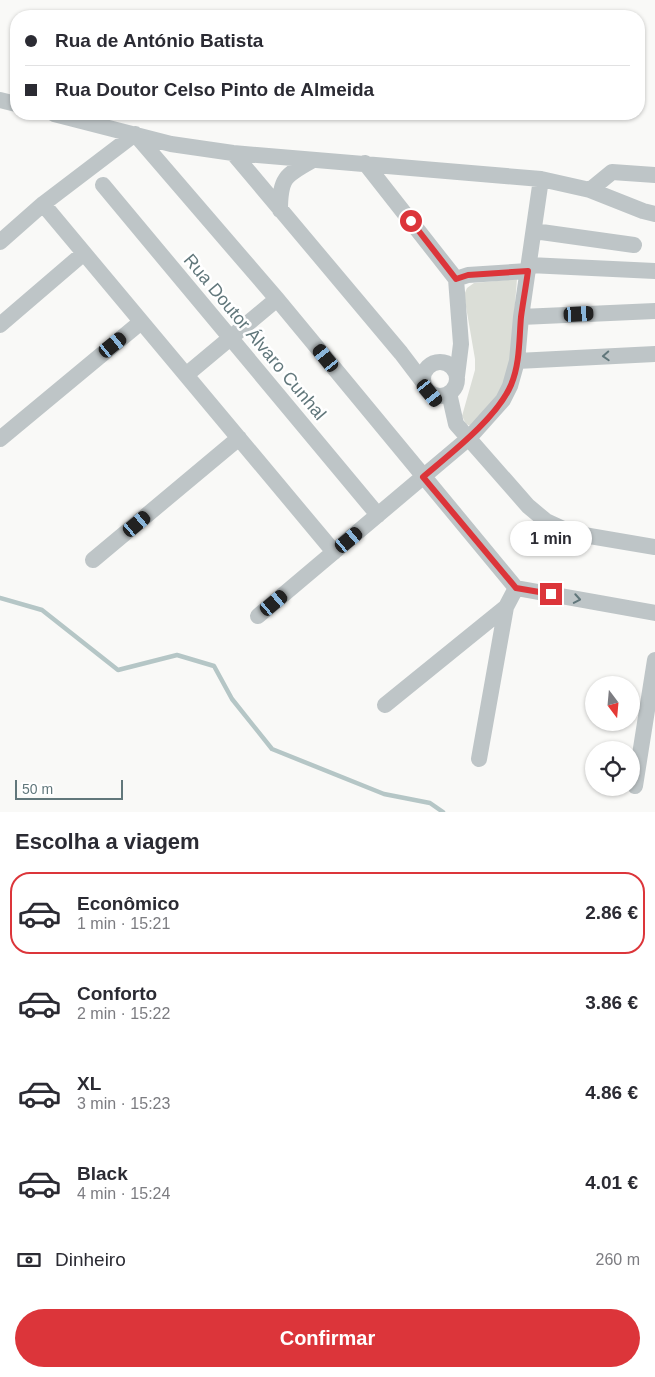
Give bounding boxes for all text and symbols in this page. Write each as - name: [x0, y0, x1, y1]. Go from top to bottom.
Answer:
- text: Rua de António Batista: [55, 30, 263, 51]
- text: Rua Doutor Celso Pinto de Almeida: [55, 79, 374, 100]
- route start: [400, 210, 422, 232]
- street label: Rua Doutor Álvaro Cunhal: [180, 250, 330, 424]
- car: [563, 306, 594, 322]
- car: [96, 330, 129, 360]
- car: [310, 342, 341, 374]
- one-way arrow: [602, 351, 610, 362]
- car: [414, 377, 445, 409]
- car: [120, 509, 153, 539]
- callout: 1 min: [510, 522, 592, 556]
- car: [332, 525, 365, 555]
- text: 1 min: [530, 530, 572, 547]
- route end: [540, 583, 562, 605]
- car: [257, 588, 290, 618]
- one-way arrow: [572, 593, 581, 603]
- north arrow: [585, 676, 640, 731]
- map controls: [585, 676, 640, 796]
- button: locate: [585, 741, 640, 796]
- scale bar: [15, 777, 122, 800]
- text: 50 m: [22, 781, 53, 797]
- text: Escolha a viagem: [15, 829, 200, 854]
- icon: car: [17, 891, 62, 936]
- text: Econômico: [77, 893, 179, 914]
- text: 2.86 €: [585, 902, 638, 923]
- text: 1 min · 15:21: [77, 915, 170, 932]
- icon: car: [17, 981, 62, 1026]
- text: Conforto: [77, 983, 157, 1004]
- text: 3.86 €: [585, 992, 638, 1013]
- text: 2 min · 15:22: [77, 1005, 170, 1022]
- icon: car: [17, 1071, 62, 1116]
- text: XL: [77, 1073, 101, 1094]
- text: 4.86 €: [585, 1082, 638, 1103]
- text: 3 min · 15:23: [77, 1095, 170, 1112]
- icon: car: [17, 1161, 62, 1206]
- text: Black: [77, 1163, 128, 1184]
- text: 4.01 €: [585, 1172, 638, 1193]
- text: 4 min · 15:24: [77, 1185, 170, 1202]
- icon: cash: [15, 1246, 43, 1274]
- text: Dinheiro: [55, 1249, 126, 1270]
- text: 260 m: [596, 1251, 640, 1268]
- button: Confirmar: [15, 1309, 640, 1367]

